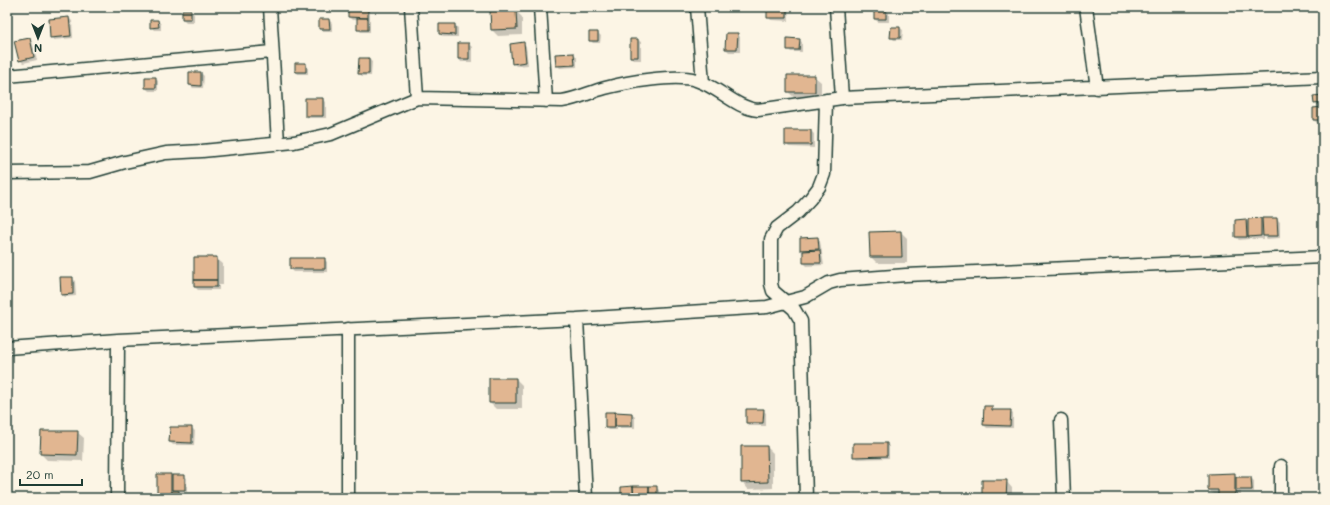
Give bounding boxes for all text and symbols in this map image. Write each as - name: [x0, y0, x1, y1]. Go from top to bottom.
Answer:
- north arrow: [18, 18, 58, 58]
- text: N: [34, 41, 42, 56]
- scale bar: [20, 461, 82, 487]
- text: 20 m: [26, 466, 54, 482]

